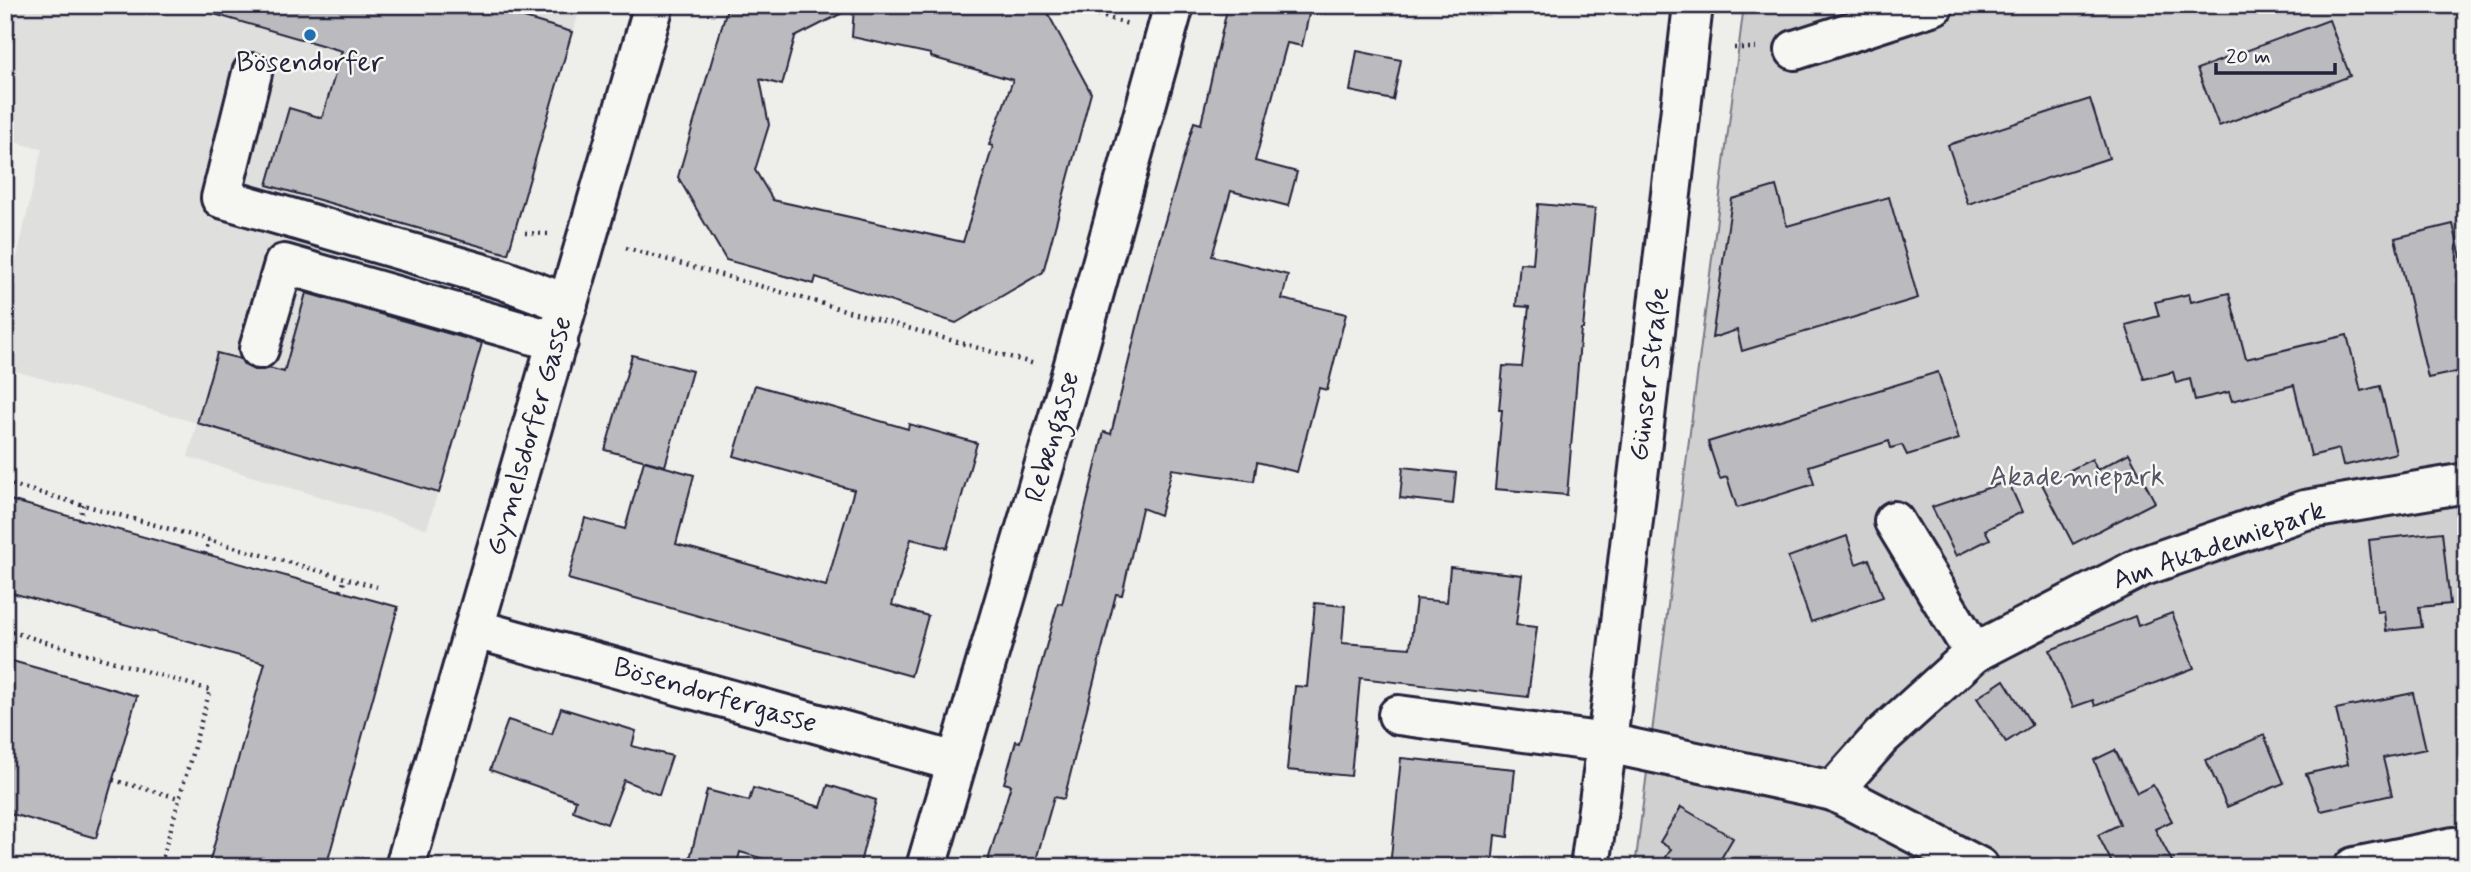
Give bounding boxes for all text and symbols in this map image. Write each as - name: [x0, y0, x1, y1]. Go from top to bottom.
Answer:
- marker: Bösendorfer: [302, 27, 318, 43]
- scale bar: [2216, 32, 2334, 76]
- text: 20 m: [2226, 43, 2271, 71]
- place label: Bösendorfer: [236, 45, 385, 82]
- street label: Günser Straße: [1621, 285, 1679, 463]
- street label: Gymelsdorfer Gasse: [478, 312, 582, 560]
- street label: Rebengasse: [1017, 367, 1092, 508]
- park label: Akademiepark: [1989, 459, 2165, 496]
- street label: Am Akademiepark: [2108, 492, 2330, 600]
- street label: Bösendorfergasse: [609, 649, 821, 743]

